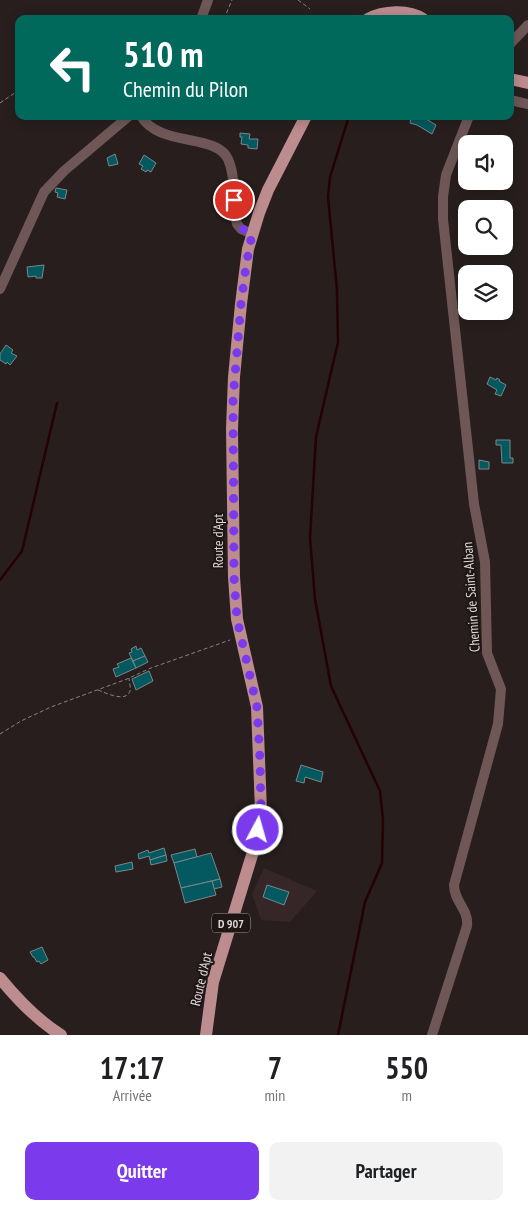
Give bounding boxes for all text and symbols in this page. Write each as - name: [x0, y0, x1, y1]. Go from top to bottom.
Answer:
- text: 510 m: [123, 31, 204, 77]
- icon: left: [40, 35, 105, 100]
- text: Chemin du Pilon: [123, 75, 248, 103]
- map controls: [458, 135, 513, 320]
- button: sound: [458, 135, 513, 190]
- pin: [213, 179, 255, 221]
- icon: arrive: [220, 186, 248, 214]
- button: search: [458, 200, 513, 255]
- button: layers: [458, 265, 513, 320]
- street label: Route d'Apt: [209, 514, 227, 568]
- street label: Chemin de Saint-Alban: [458, 541, 484, 653]
- position arrow: [231, 803, 283, 855]
- road number: D 907: [212, 914, 250, 932]
- street label: Route d'Apt: [186, 950, 216, 1008]
- text: 17:17: [100, 1048, 165, 1087]
- text: 7: [268, 1048, 282, 1087]
- text: 550: [385, 1048, 428, 1087]
- text: Arrivée: [113, 1085, 152, 1105]
- text: min: [264, 1085, 285, 1105]
- text: m: [401, 1085, 412, 1105]
- button: Quitter: [25, 1142, 259, 1200]
- button: Partager: [269, 1142, 503, 1200]

